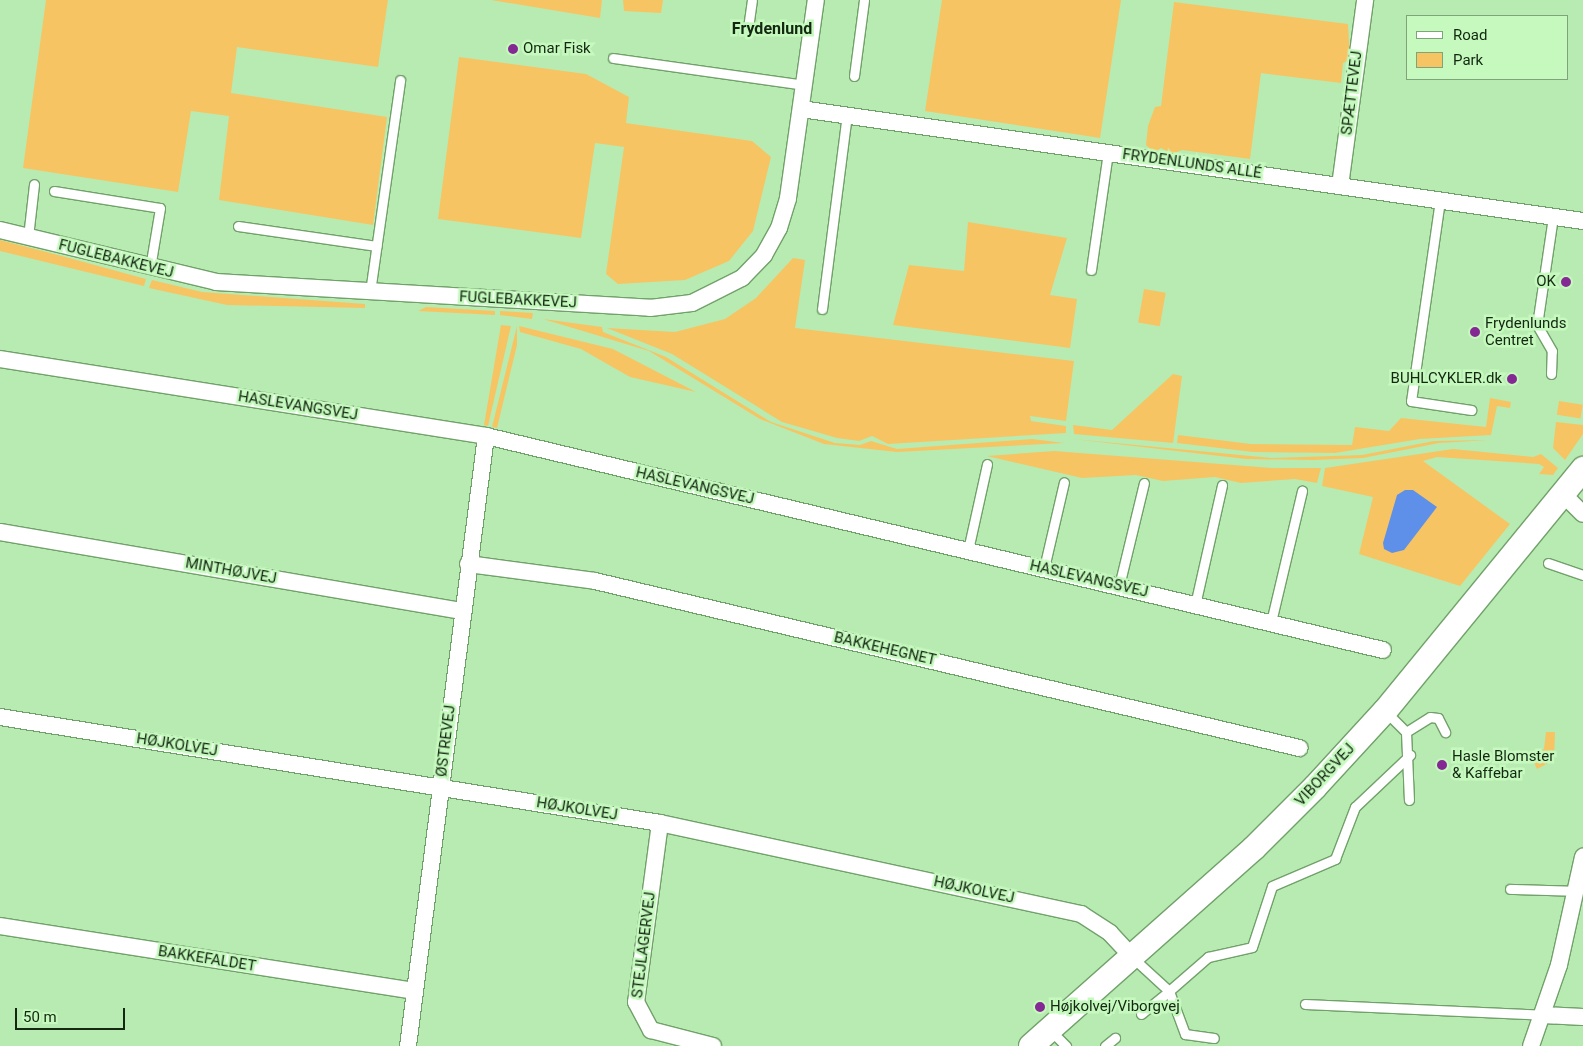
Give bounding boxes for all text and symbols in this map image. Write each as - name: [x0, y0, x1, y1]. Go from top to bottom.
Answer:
- legend: [1406, 15, 1568, 80]
- district label: Frydenlund: [732, 19, 812, 39]
- text: Road: [1453, 26, 1487, 44]
- place label: Omar Fisk: [523, 40, 591, 58]
- marker: Omar Fisk: [507, 43, 519, 55]
- street label: SPÆTTEVEJ: [1338, 50, 1366, 136]
- text: Park: [1453, 51, 1483, 69]
- street label: FRYDENLUNDS ALLÉ: [1121, 145, 1263, 183]
- street label: FUGLEBAKKEVEJ: [57, 236, 175, 282]
- place label: OK: [1536, 273, 1556, 291]
- marker: OK: [1560, 276, 1572, 288]
- street label: FUGLEBAKKEVEJ: [459, 288, 577, 312]
- place label: Frydenlunds Centret: [1485, 314, 1566, 349]
- marker: Frydenlunds Centret: [1469, 326, 1481, 338]
- place label: BUHLCYKLER.dk: [1391, 370, 1502, 388]
- marker: BUHLCYKLER.dk: [1506, 373, 1518, 385]
- street label: HASLEVANGSVEJ: [237, 388, 359, 424]
- street label: HASLEVANGSVEJ: [634, 464, 756, 508]
- street label: MINTHØJVEJ: [184, 554, 278, 588]
- street label: HASLEVANGSVEJ: [1028, 557, 1150, 601]
- street label: BAKKEHEGNET: [832, 629, 938, 669]
- street label: ØSTREVEJ: [433, 704, 459, 778]
- street label: HØJKOLVEJ: [135, 730, 219, 760]
- street label: VIBORGVEJ: [1291, 740, 1359, 810]
- place label: Hasle Blomster & Kaffebar: [1452, 747, 1554, 782]
- marker: Hasle Blomster & Kaffebar: [1436, 759, 1448, 771]
- street label: HØJKOLVEJ: [535, 794, 619, 824]
- street label: HØJKOLVEJ: [932, 873, 1016, 907]
- street label: STEJLAGERVEJ: [629, 891, 659, 999]
- street label: BAKKEFALDET: [157, 942, 257, 976]
- scale bar: [18, 998, 128, 1030]
- place label: Højkolvej/Viborgvej: [1050, 998, 1180, 1016]
- marker: Højkolvej/Viborgvej: [1034, 1001, 1046, 1013]
- text: 50 m: [23, 1008, 57, 1026]

